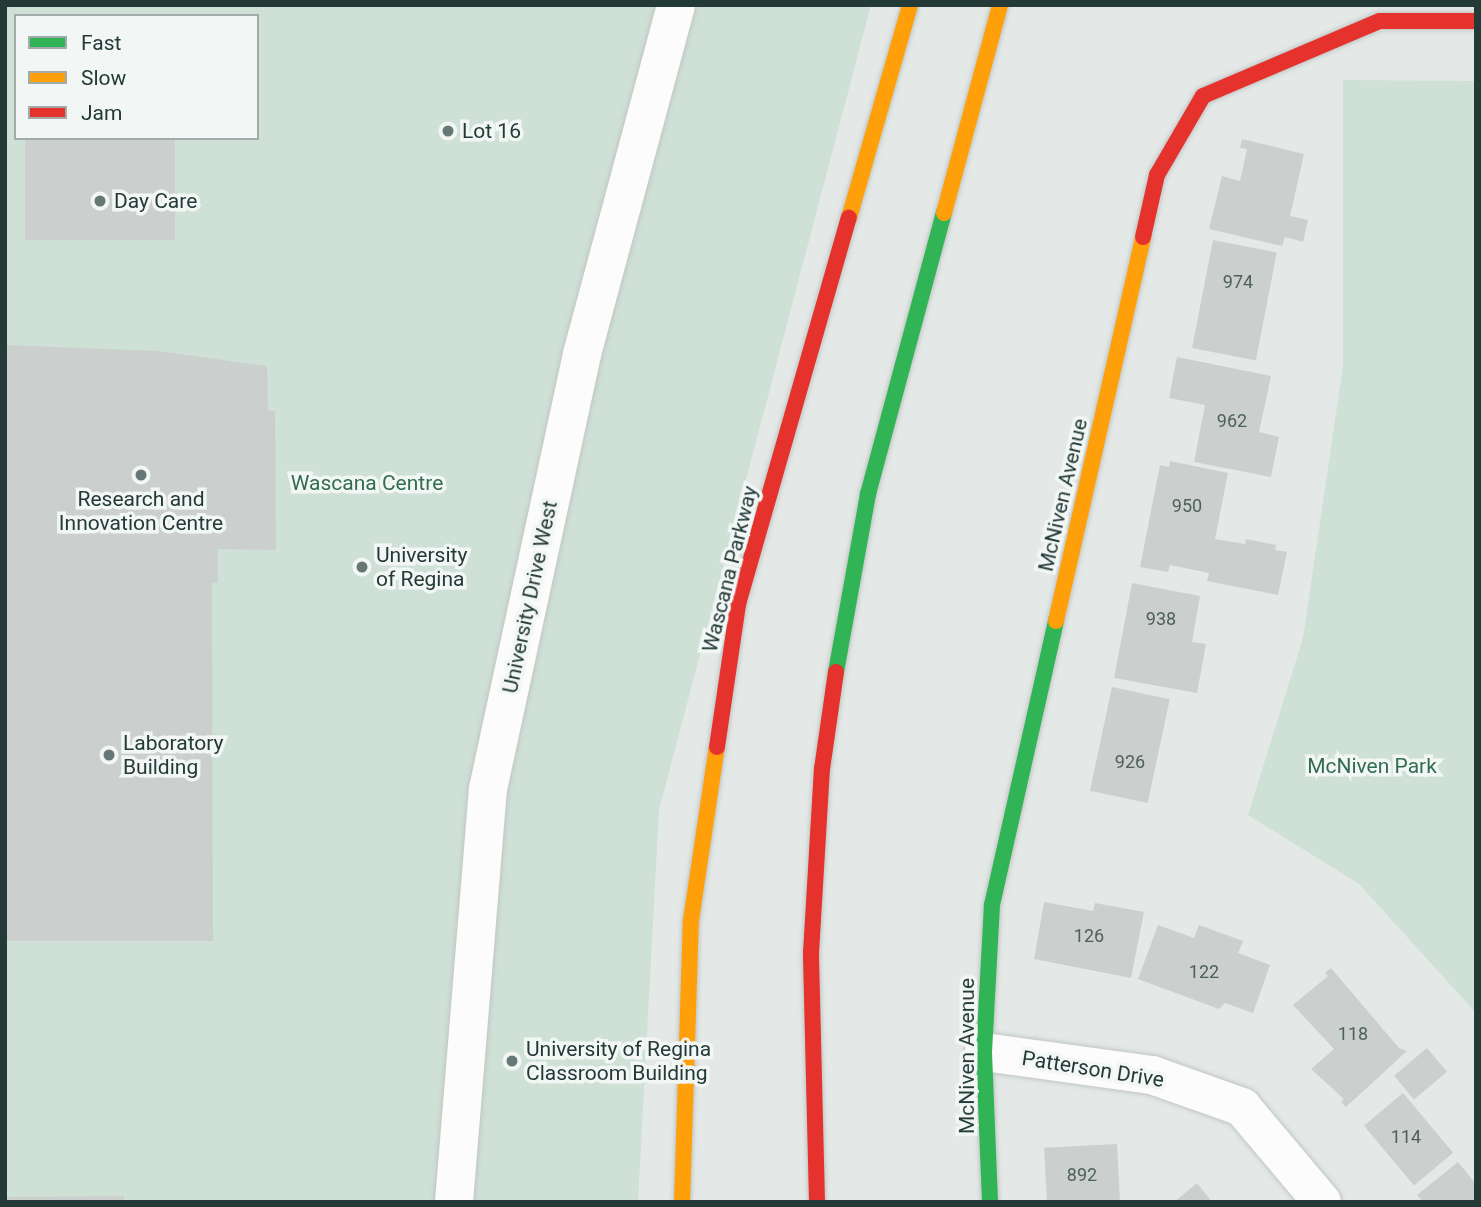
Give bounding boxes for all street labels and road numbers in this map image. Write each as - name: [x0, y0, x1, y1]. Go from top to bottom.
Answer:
- street label: McNiven Avenue: [1033, 416, 1093, 574]
- street label: Wascana Parkway: [697, 483, 763, 655]
- street label: University Drive West: [497, 498, 563, 696]
- street label: McNiven Avenue: [954, 978, 980, 1134]
- street label: Patterson Drive: [1020, 1045, 1166, 1093]

